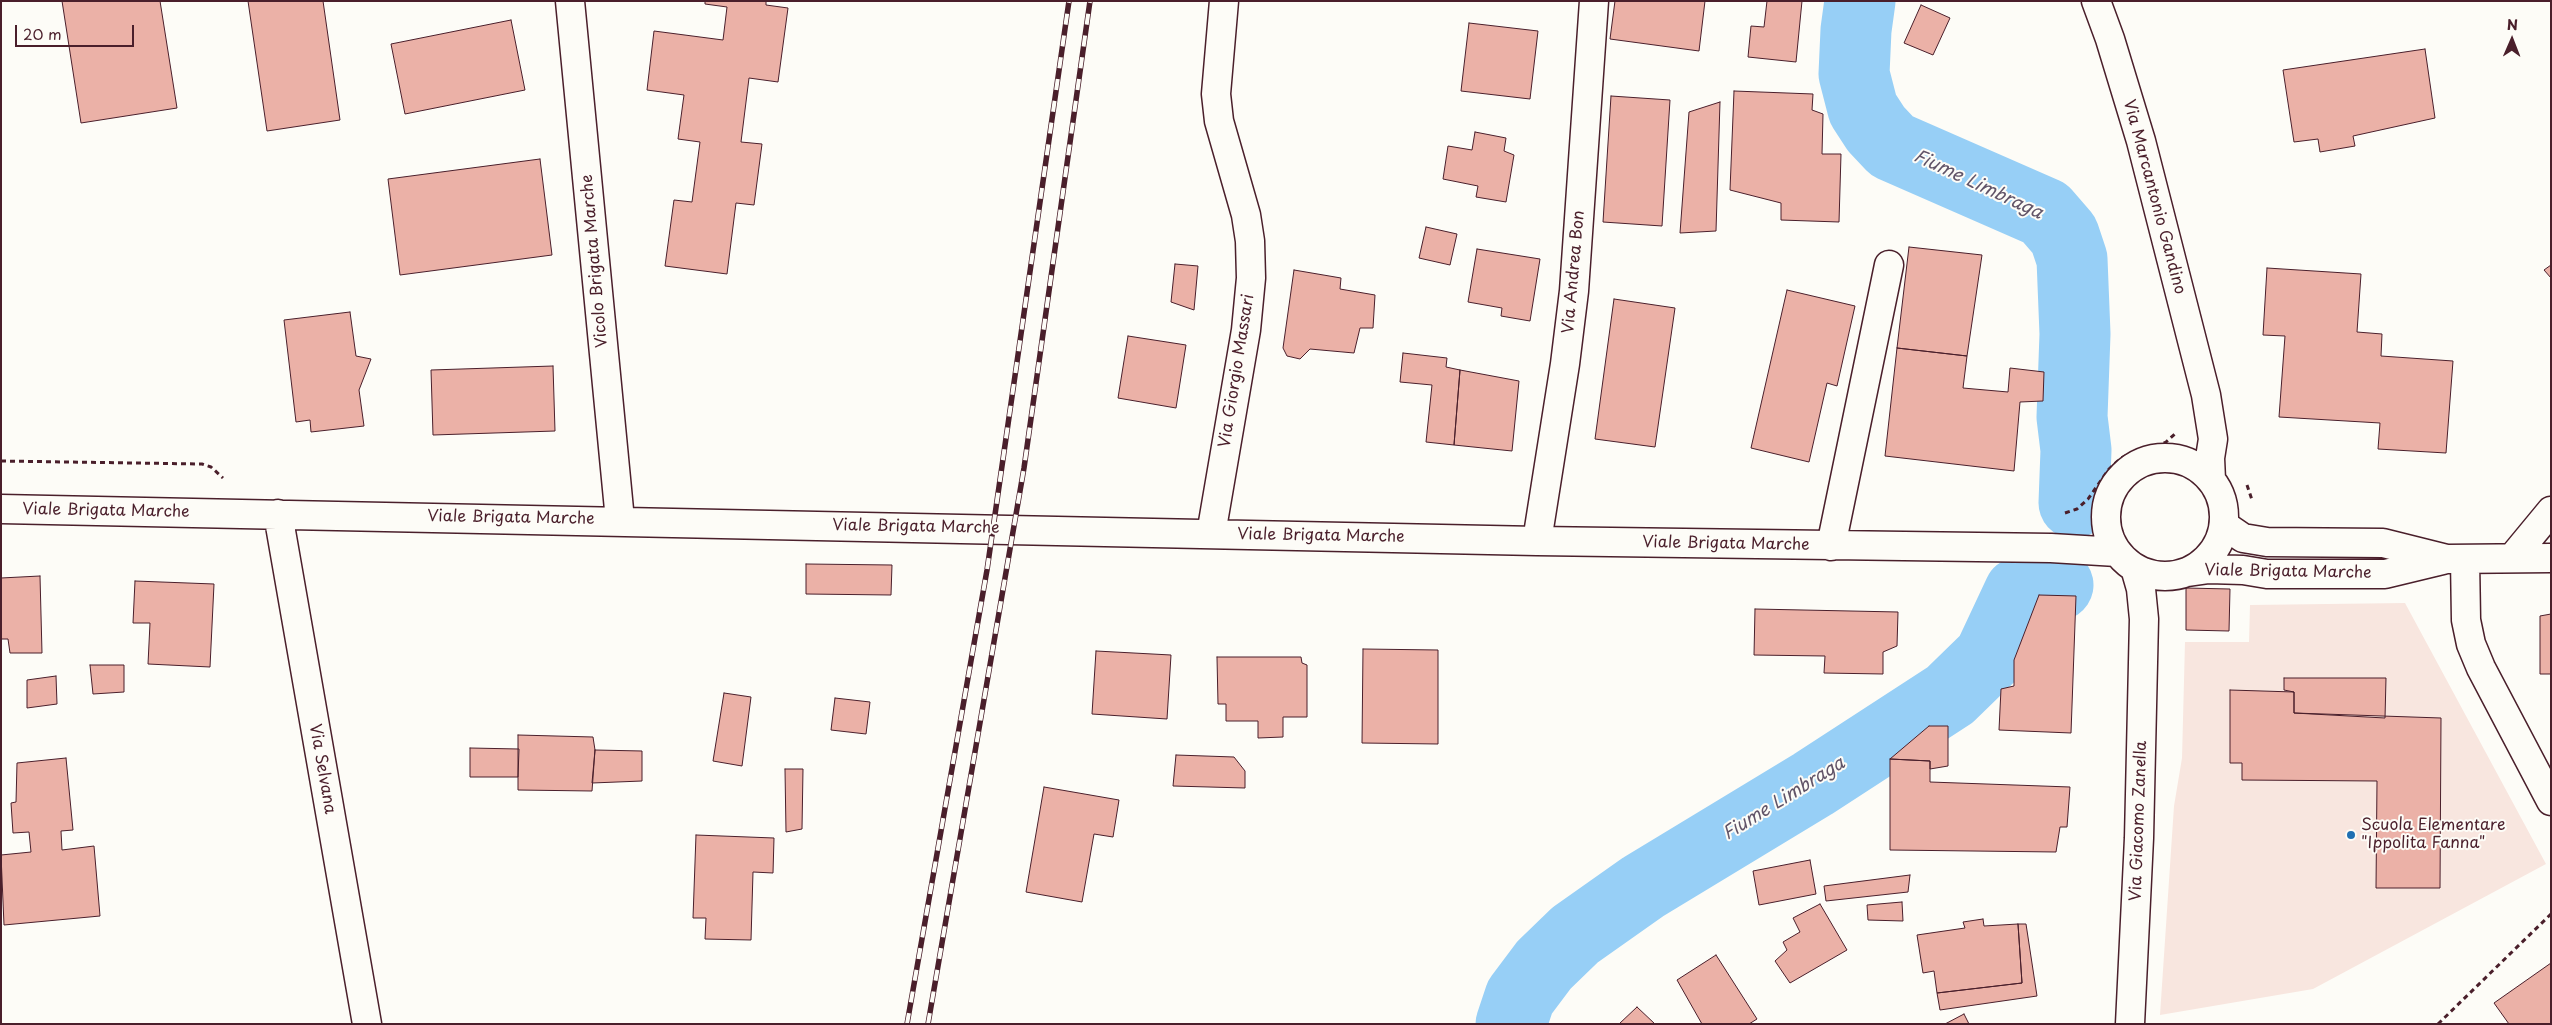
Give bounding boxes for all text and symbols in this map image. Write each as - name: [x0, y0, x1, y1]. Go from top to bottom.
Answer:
- text: N: [2507, 14, 2518, 35]
- scale bar: [18, 15, 136, 47]
- north arrow: [2487, 15, 2537, 65]
- text: 20 m: [23, 22, 62, 45]
- street label: Via Marcantonio Gandino: [2119, 98, 2189, 296]
- water label: Fiume Limbraga: [1910, 146, 2046, 224]
- street label: Vicolo Brigata Marche: [578, 174, 612, 348]
- street label: Via Andrea Bon: [1559, 210, 1589, 334]
- street label: Via Giorgio Massari: [1215, 293, 1259, 449]
- street label: Viale Brigata Marche: [22, 500, 190, 522]
- street label: Viale Brigata Marche: [427, 507, 595, 529]
- street label: Viale Brigata Marche: [832, 516, 1000, 538]
- street label: Viale Brigata Marche: [1237, 525, 1405, 547]
- street label: Viale Brigata Marche: [1642, 533, 1810, 555]
- street label: Viale Brigata Marche: [2204, 561, 2372, 583]
- street label: Via Selvana: [305, 722, 339, 816]
- street label: Via Giacomo Zanella: [2127, 741, 2151, 901]
- water label: Fiume Limbraga: [1719, 753, 1849, 845]
- place label: Scuola Elementare "Ippolita Fanna": [2361, 816, 2505, 854]
- marker: Scuola Elementare "Ippolita Fanna": [2345, 829, 2357, 841]

